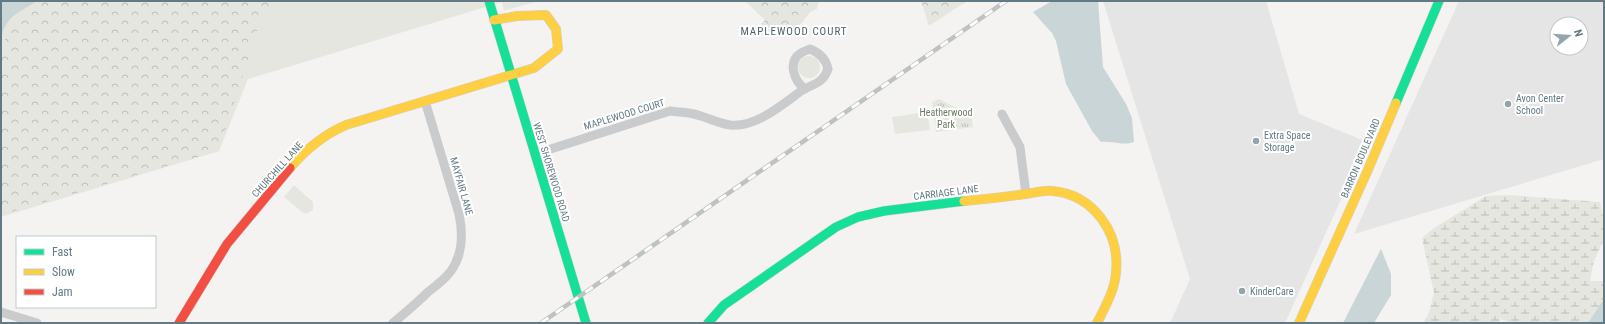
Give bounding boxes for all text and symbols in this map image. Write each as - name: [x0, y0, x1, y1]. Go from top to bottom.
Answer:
- north arrow: [1549, 16, 1589, 56]
- district label: MAPLEWOOD COURT: [740, 25, 848, 38]
- text: N: [1571, 28, 1585, 39]
- place label: Avon Center School: [1516, 93, 1564, 116]
- street label: MAPLEWOOD COURT: [582, 97, 666, 132]
- marker: Avon Center School: [1503, 99, 1513, 109]
- park label: Heatherwood Park: [920, 107, 972, 130]
- street label: BARRON BOULEVARD: [1339, 117, 1382, 200]
- street label: WEST SHOREWOOD ROAD: [531, 121, 572, 223]
- place label: Extra Space Storage: [1264, 130, 1311, 153]
- marker: Extra Space Storage: [1251, 136, 1261, 146]
- street label: CHURCHILL LANE: [250, 139, 305, 199]
- street label: MAYFAIR LANE: [448, 156, 475, 216]
- street label: CARRIAGE LANE: [913, 183, 979, 202]
- legend: [16, 236, 156, 308]
- text: Fast: [52, 245, 73, 259]
- text: Slow: [52, 265, 75, 279]
- text: Jam: [52, 285, 73, 299]
- marker: KinderCare: [1237, 286, 1247, 296]
- place label: KinderCare: [1250, 286, 1294, 297]

